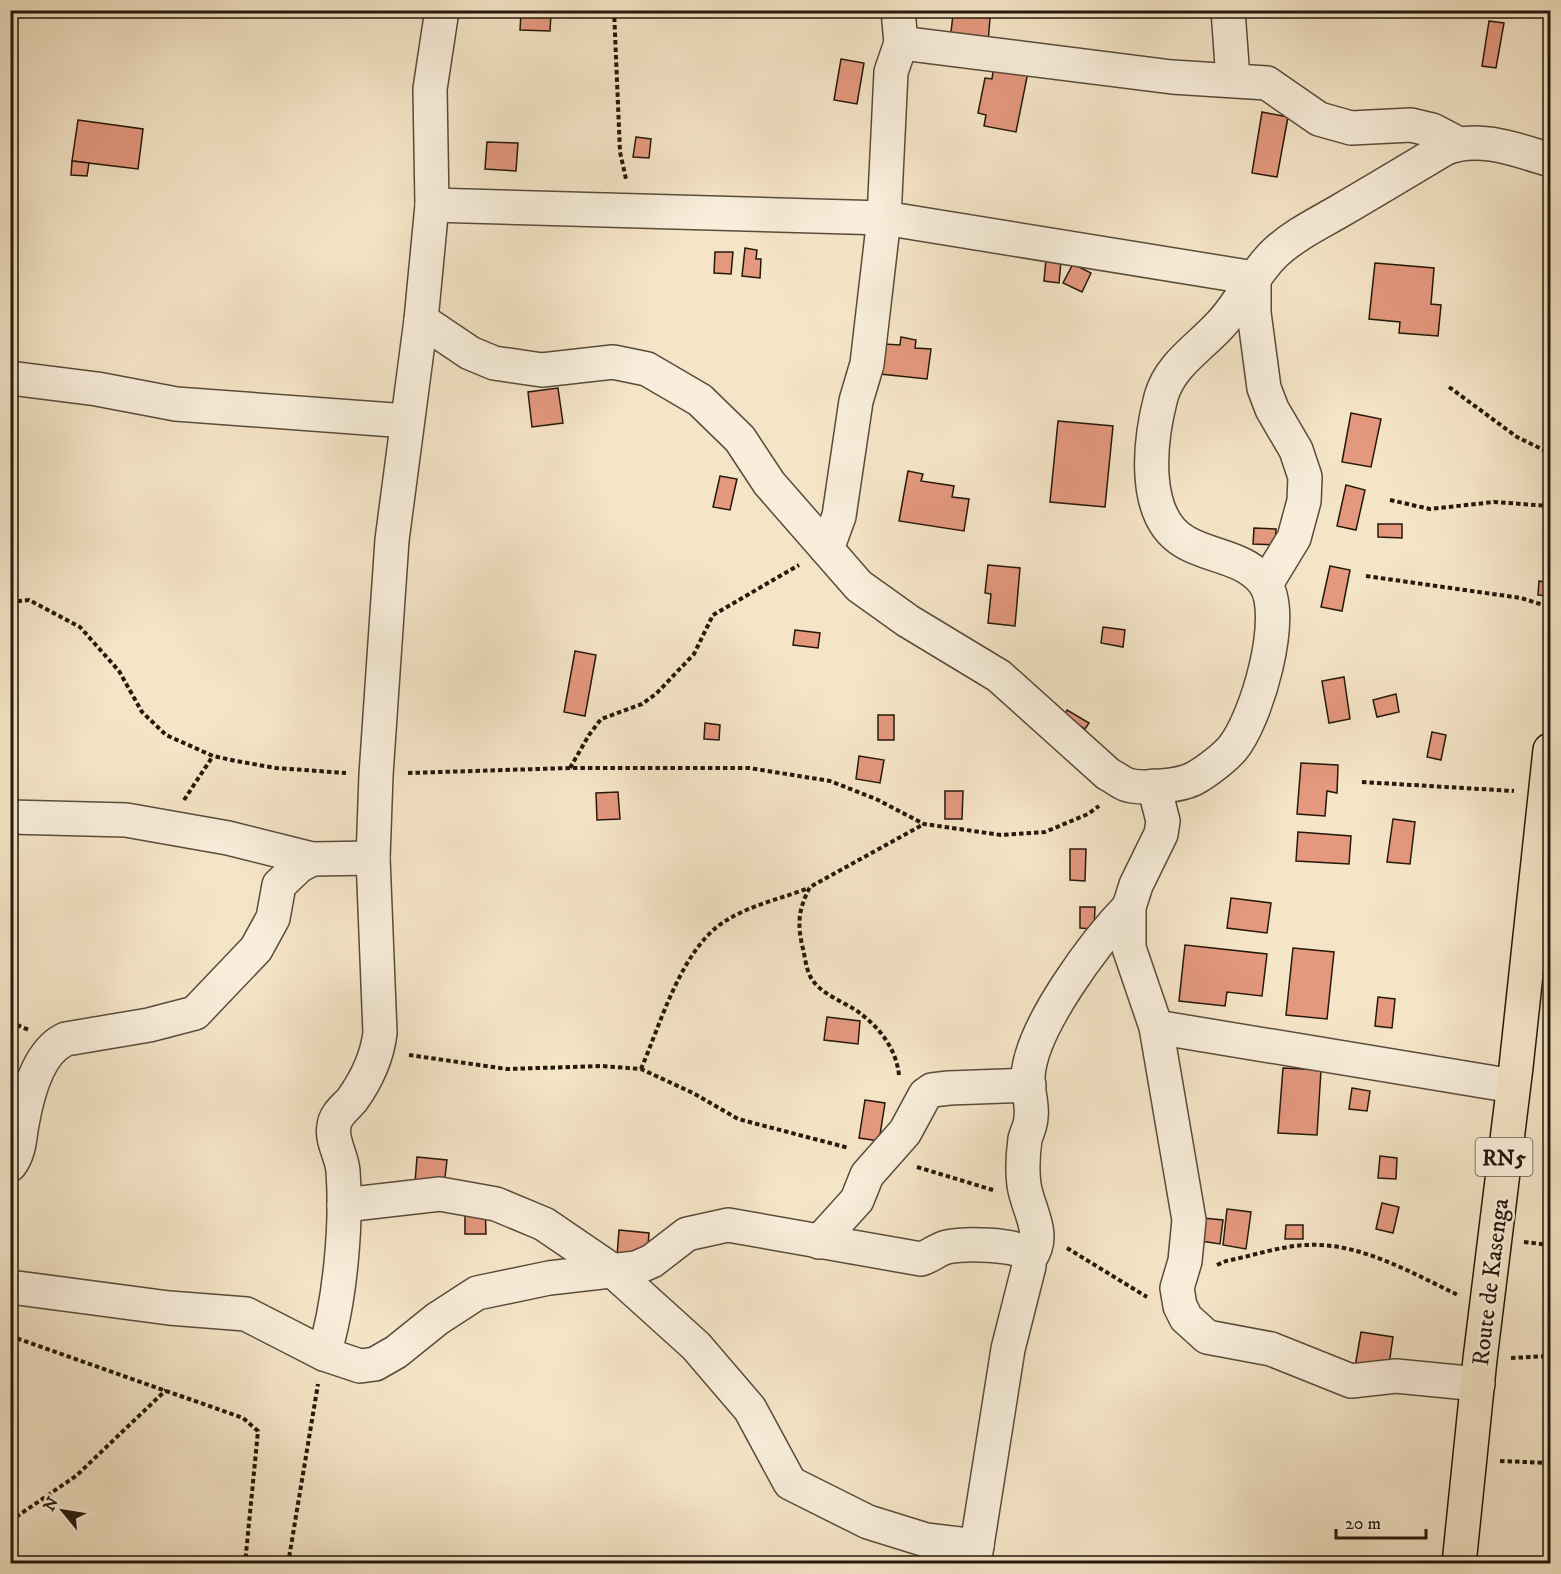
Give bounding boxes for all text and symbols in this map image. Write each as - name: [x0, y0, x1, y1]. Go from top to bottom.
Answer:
- road number: RN5: [1476, 1138, 1532, 1176]
- street label: Route de Kasenga: [1466, 1196, 1516, 1368]
- north arrow: [33, 1481, 93, 1541]
- text: N: [39, 1493, 63, 1515]
- scale bar: [1336, 1502, 1426, 1540]
- text: 20 m: [1345, 1513, 1381, 1535]

